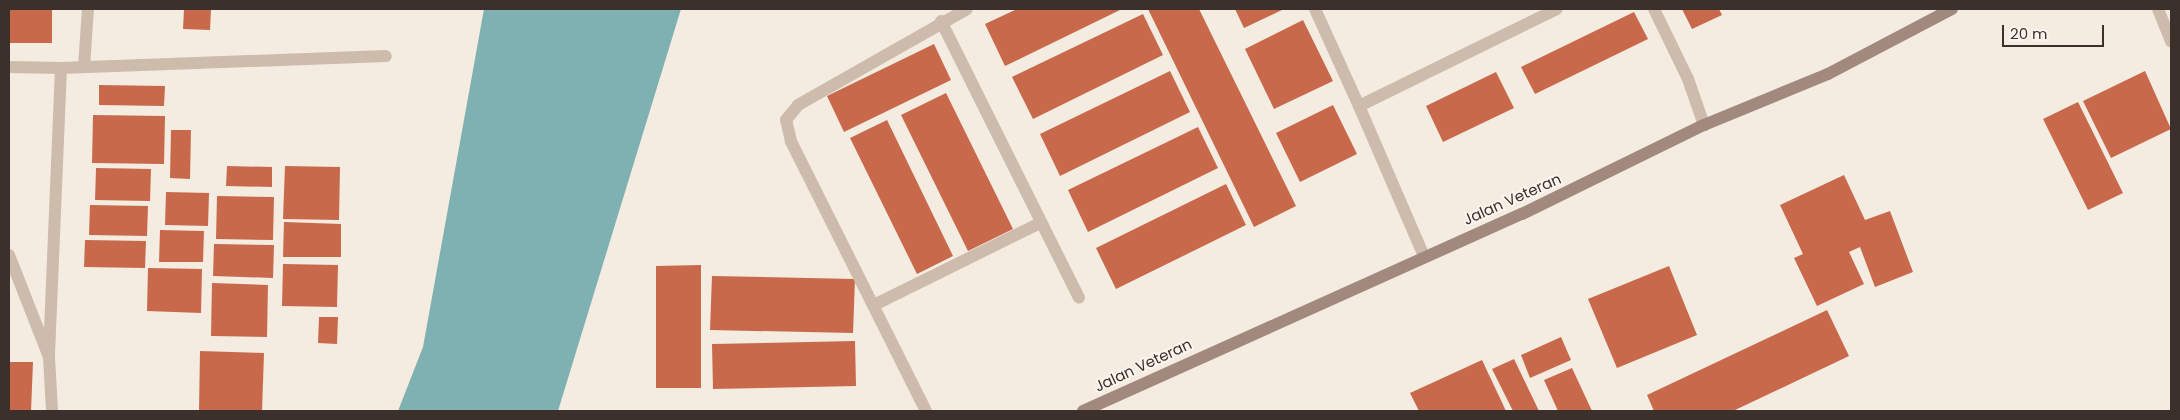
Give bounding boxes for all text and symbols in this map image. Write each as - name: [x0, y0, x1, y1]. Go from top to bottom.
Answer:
- scale bar: [2005, 15, 2108, 47]
- text: 20 m: [2010, 23, 2048, 44]
- street label: Jalan Veteran: [1460, 169, 1564, 229]
- street label: Jalan Veteran: [1092, 335, 1194, 395]

